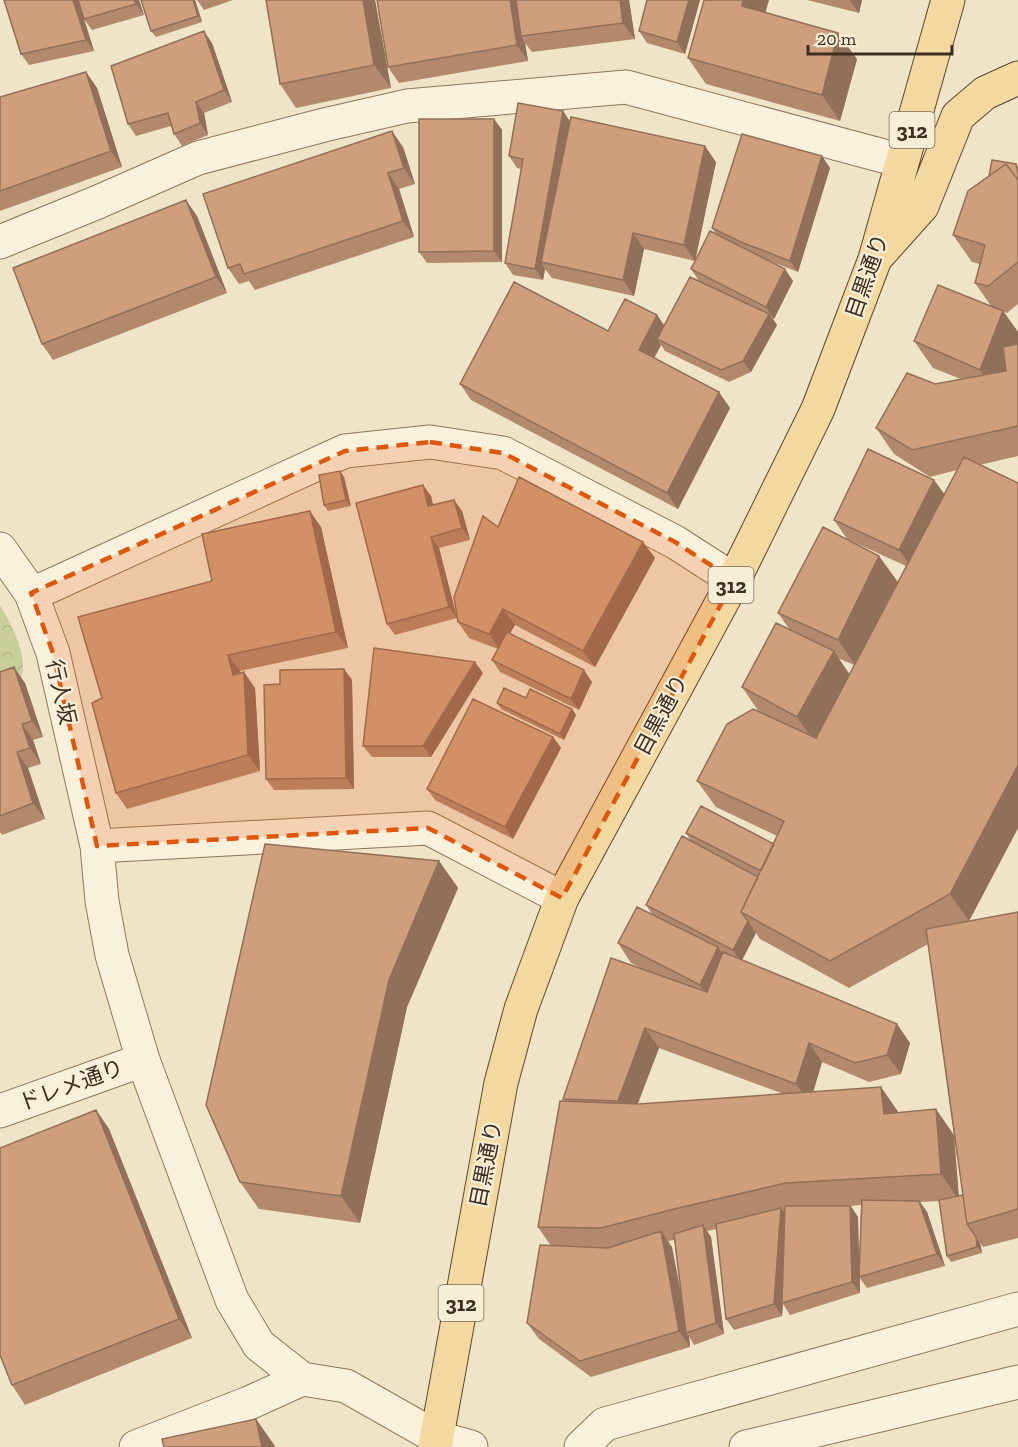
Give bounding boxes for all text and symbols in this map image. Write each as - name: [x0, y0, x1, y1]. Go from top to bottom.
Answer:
- scale bar: [808, 18, 952, 56]
- text: 20 m: [817, 28, 857, 50]
- road number: 312: [890, 112, 934, 148]
- street label: 目黒通り: [840, 230, 894, 322]
- road number: 312: [708, 567, 754, 603]
- street label: 行人坂: [40, 657, 82, 727]
- street label: 目黒通り: [628, 670, 694, 760]
- street label: ドレメ通り: [15, 1054, 127, 1116]
- street label: 目黒通り: [464, 1118, 508, 1210]
- road number: 312: [438, 1285, 484, 1321]

